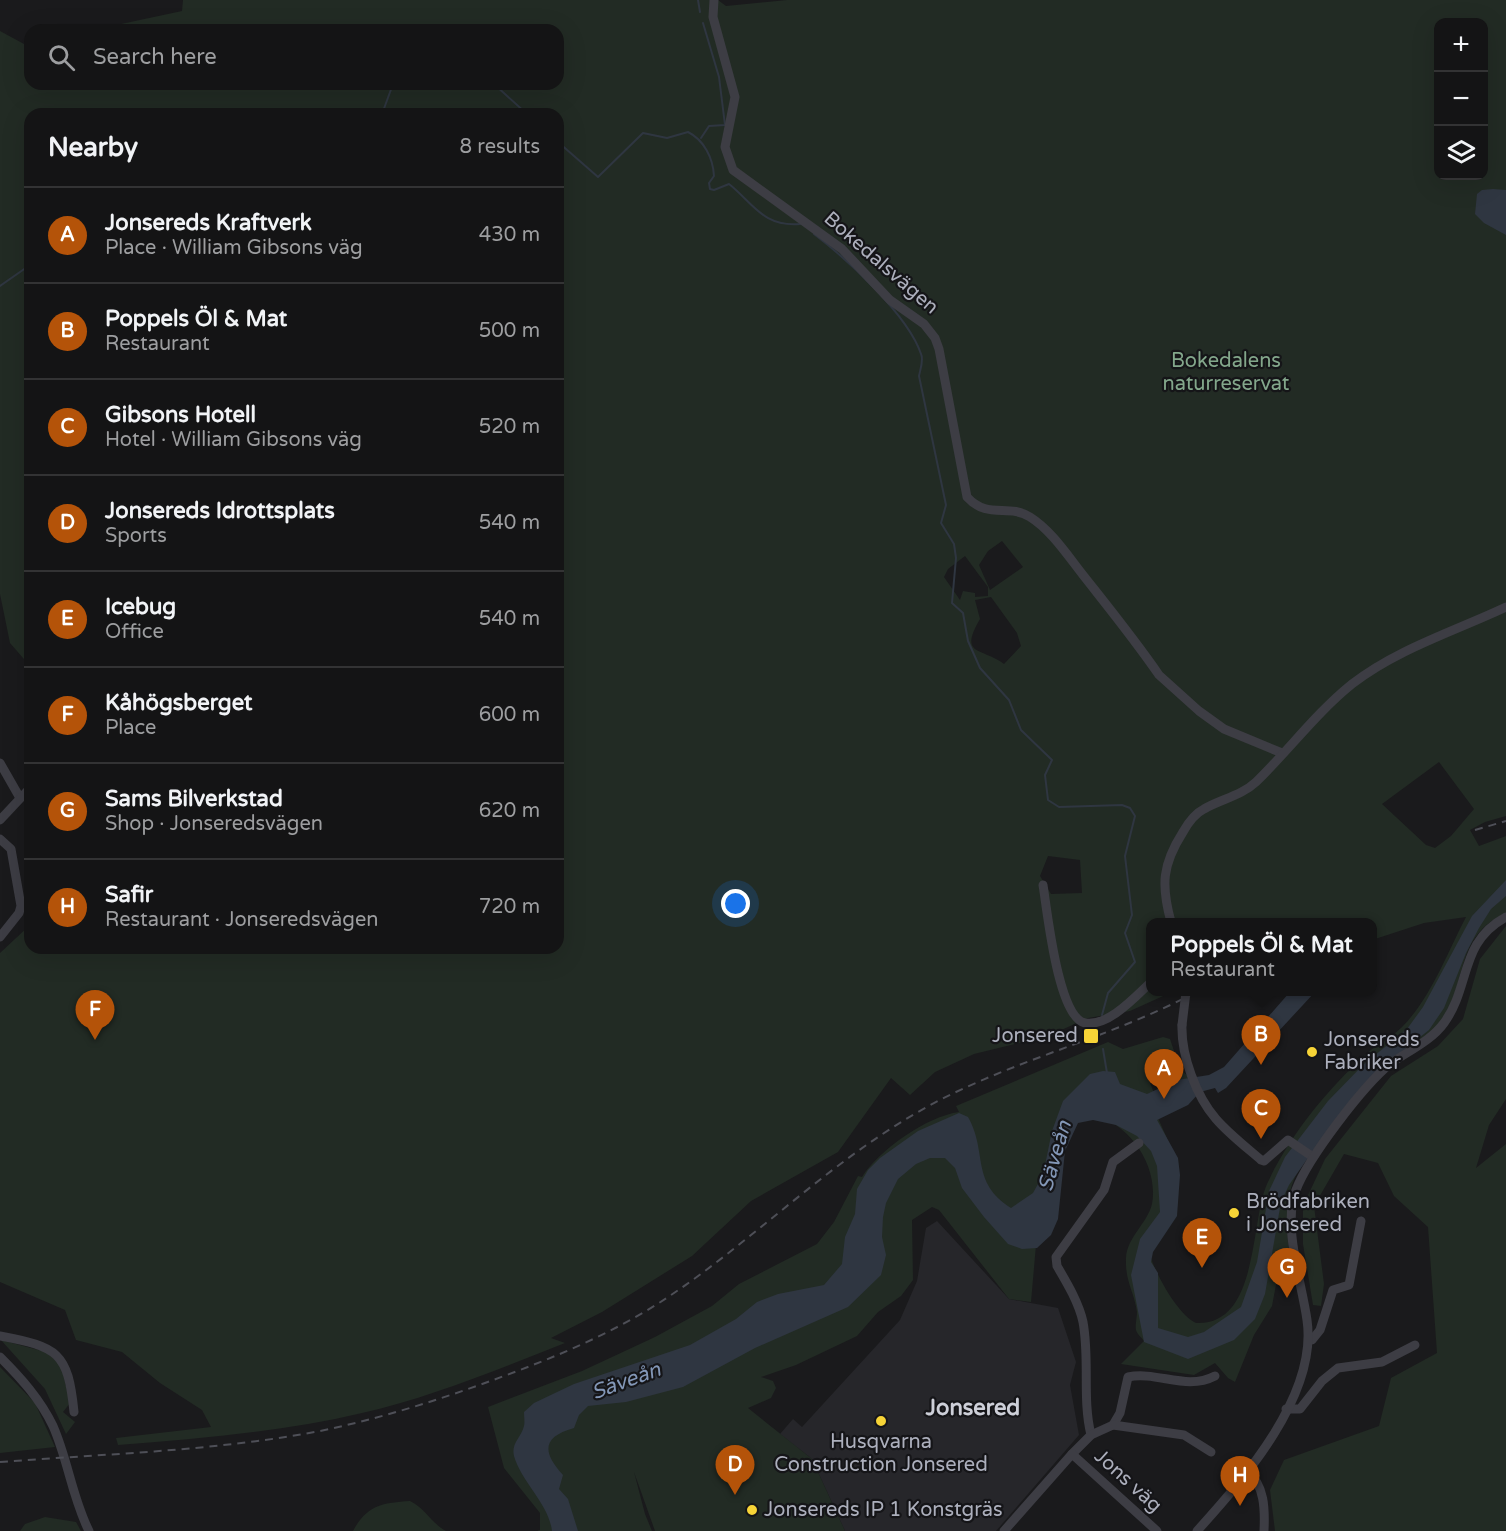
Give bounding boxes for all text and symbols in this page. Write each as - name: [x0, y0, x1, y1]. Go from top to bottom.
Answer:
- map controls: [1434, 18, 1488, 180]
- button: +: [1434, 18, 1488, 72]
- search box: [24, 24, 564, 90]
- icon: search: [45, 41, 78, 74]
- text: Search here: [93, 44, 217, 70]
- button: −: [1434, 72, 1488, 126]
- button: layers: [1434, 126, 1488, 180]
- text: Nearby: [48, 132, 138, 163]
- text: 8 results: [460, 135, 540, 159]
- street label: Bokedalsvägen: [819, 207, 943, 319]
- text: Jonsereds Kraftverk: [105, 210, 312, 236]
- text: A: [60, 223, 75, 247]
- text: 430 m: [479, 223, 540, 247]
- text: Place · William Gibsons väg: [105, 236, 363, 260]
- text: Poppels Öl & Mat: [105, 306, 287, 332]
- text: B: [61, 319, 74, 343]
- text: 500 m: [479, 319, 540, 343]
- text: Restaurant: [105, 332, 210, 356]
- park label: Bokedalens naturreservat: [1162, 349, 1290, 396]
- text: Gibsons Hotell: [105, 402, 256, 428]
- text: C: [61, 415, 74, 439]
- text: 520 m: [479, 415, 540, 439]
- text: Hotel · William Gibsons väg: [105, 428, 362, 452]
- text: Jonsereds Idrottsplats: [105, 498, 335, 524]
- text: D: [60, 511, 75, 535]
- text: 540 m: [479, 511, 540, 535]
- text: Sports: [105, 524, 167, 548]
- text: Icebug: [105, 594, 176, 620]
- text: E: [61, 607, 74, 631]
- text: 540 m: [479, 607, 540, 631]
- text: Office: [105, 620, 164, 644]
- text: Kåhögsberget: [105, 690, 253, 716]
- text: F: [61, 703, 74, 727]
- text: 600 m: [479, 703, 540, 727]
- text: Place: [105, 716, 156, 740]
- text: Sams Bilverkstad: [105, 786, 283, 812]
- text: G: [60, 799, 75, 823]
- text: 620 m: [479, 799, 540, 823]
- text: Shop · Jonseredsvägen: [105, 812, 323, 836]
- text: Safir: [105, 882, 153, 908]
- your location: [721, 889, 750, 918]
- text: H: [60, 895, 75, 919]
- text: 720 m: [479, 895, 540, 919]
- text: Restaurant · Jonseredsvägen: [105, 908, 378, 932]
- popup: [1146, 918, 1377, 996]
- text: Poppels Öl & Mat: [1170, 932, 1353, 958]
- text: Restaurant: [1170, 958, 1275, 982]
- pin: F: [76, 990, 115, 1040]
- pin: B: [1242, 1016, 1280, 1065]
- place label: Jonsered: [992, 1024, 1078, 1048]
- marker: Jonsered: [1082, 1027, 1100, 1045]
- place label: Jonsereds Fabriker: [1324, 1028, 1419, 1075]
- marker: Jonsereds Fabriker: [1305, 1045, 1319, 1059]
- pin: A: [1144, 1050, 1184, 1099]
- pin: C: [1242, 1090, 1280, 1139]
- water label: Säveån: [1033, 1117, 1077, 1194]
- place label: Brödfabriken i Jonsered: [1246, 1190, 1370, 1237]
- marker: Brödfabriken i Jonsered: [1227, 1206, 1241, 1220]
- pin: E: [1182, 1218, 1222, 1268]
- pin: G: [1268, 1248, 1306, 1298]
- water label: Säveån: [588, 1357, 665, 1405]
- district label: Jonsered: [925, 1395, 1020, 1421]
- marker: Husqvarna Construction Jonsered: [874, 1414, 888, 1428]
- place label: Husqvarna Construction Jonsered: [774, 1430, 988, 1477]
- street label: Jons väg: [1089, 1444, 1167, 1518]
- pin: D: [716, 1446, 754, 1495]
- pin: H: [1220, 1456, 1260, 1506]
- place label: Jonsereds IP 1 Konstgräs: [764, 1498, 1003, 1522]
- marker: Jonsereds IP 1 Konstgräs: [745, 1503, 759, 1517]

